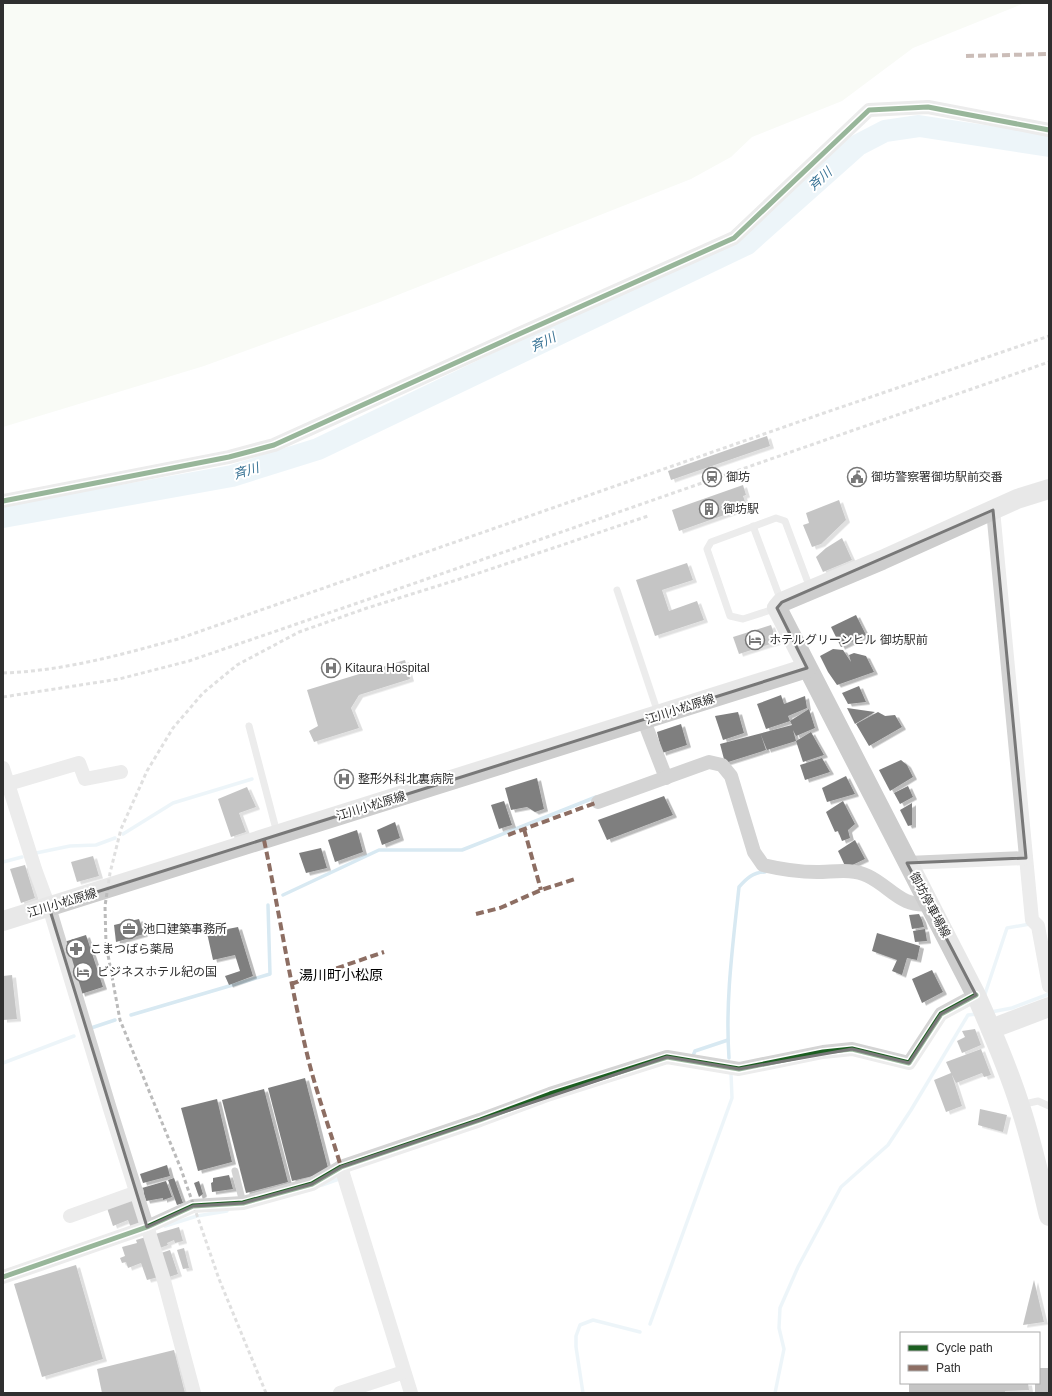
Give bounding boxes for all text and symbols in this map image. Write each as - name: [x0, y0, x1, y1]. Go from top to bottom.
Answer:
- water label: 斉川: [805, 163, 836, 193]
- water label: 斉川: [528, 329, 560, 354]
- water label: 斉川: [231, 459, 263, 482]
- station icon: 御坊: [701, 466, 723, 488]
- public building icon: 御坊警察署御坊駅前交番: [846, 466, 868, 488]
- place label: 御坊: [726, 470, 750, 484]
- place label: 御坊警察署御坊駅前交番: [871, 470, 1003, 484]
- building icon: 御坊駅: [698, 498, 720, 520]
- place label: 御坊駅: [723, 502, 759, 516]
- hotel icon: ホテルグリーンヒル 御坊駅前: [744, 629, 766, 651]
- place label: ホテルグリーンヒル 御坊駅前: [769, 633, 928, 647]
- hospital icon: Kitaura Hospital: [320, 657, 342, 679]
- place label: Kitaura Hospital: [345, 661, 430, 675]
- street label: 江川小松原線: [644, 691, 716, 727]
- hospital icon: 整形外科北裏病院: [333, 768, 355, 790]
- place label: 整形外科北裏病院: [358, 772, 454, 786]
- street label: 江川小松原線: [335, 789, 407, 823]
- street label: 御坊停車場線: [907, 870, 953, 940]
- street label: 江川小松原線: [26, 886, 98, 920]
- office icon: 池口建築事務所: [118, 918, 140, 940]
- place label: 池口建築事務所: [143, 922, 227, 936]
- pharmacy icon: こまつばら薬局: [65, 938, 87, 960]
- place label: こまつばら薬局: [90, 942, 174, 956]
- hotel icon: ビジネスホテル紀の国: [72, 961, 94, 983]
- place label: ビジネスホテル紀の国: [97, 965, 217, 979]
- district label: 湯川町小松原: [299, 967, 383, 983]
- legend: [900, 1332, 1040, 1384]
- text: Cycle path: [936, 1341, 993, 1355]
- text: Path: [936, 1361, 961, 1375]

